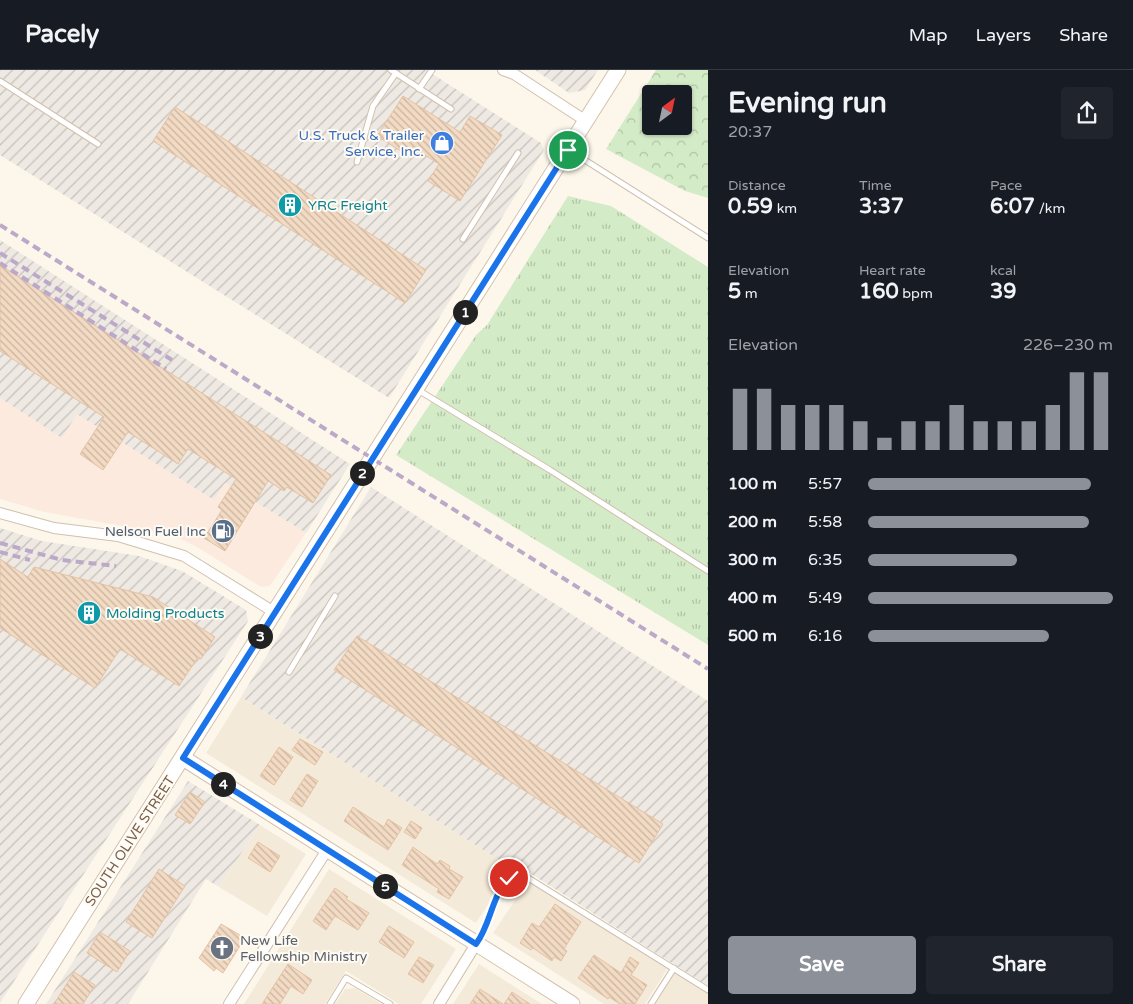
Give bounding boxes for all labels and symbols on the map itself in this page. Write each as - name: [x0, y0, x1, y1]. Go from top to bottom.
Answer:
- north arrow: [642, 85, 692, 135]
- place label: U.S. Truck & Trailer Service, Inc.: [298, 127, 425, 160]
- pin: [547, 129, 589, 171]
- shop icon: U.S. Truck & Trailer Service, Inc.: [429, 130, 455, 156]
- building icon: YRC Freight: [277, 192, 303, 218]
- place label: YRC Freight: [308, 197, 388, 214]
- pin: 1: [452, 300, 478, 324]
- pin: 2: [350, 460, 374, 486]
- fuel station icon: Nelson Fuel Inc: [210, 518, 236, 544]
- place label: Nelson Fuel Inc: [105, 523, 206, 540]
- building icon: Molding Products: [76, 600, 102, 626]
- place label: Molding Products: [106, 605, 225, 622]
- pin: 3: [248, 624, 272, 648]
- street label: SOUTH OLIVE STREET: [81, 772, 179, 909]
- pin: 4: [210, 772, 236, 796]
- pin: [488, 857, 530, 899]
- pin: 5: [372, 874, 398, 898]
- place label: New Life Fellowship Ministry: [240, 932, 368, 965]
- church icon: New Life Fellowship Ministry: [209, 935, 235, 961]

